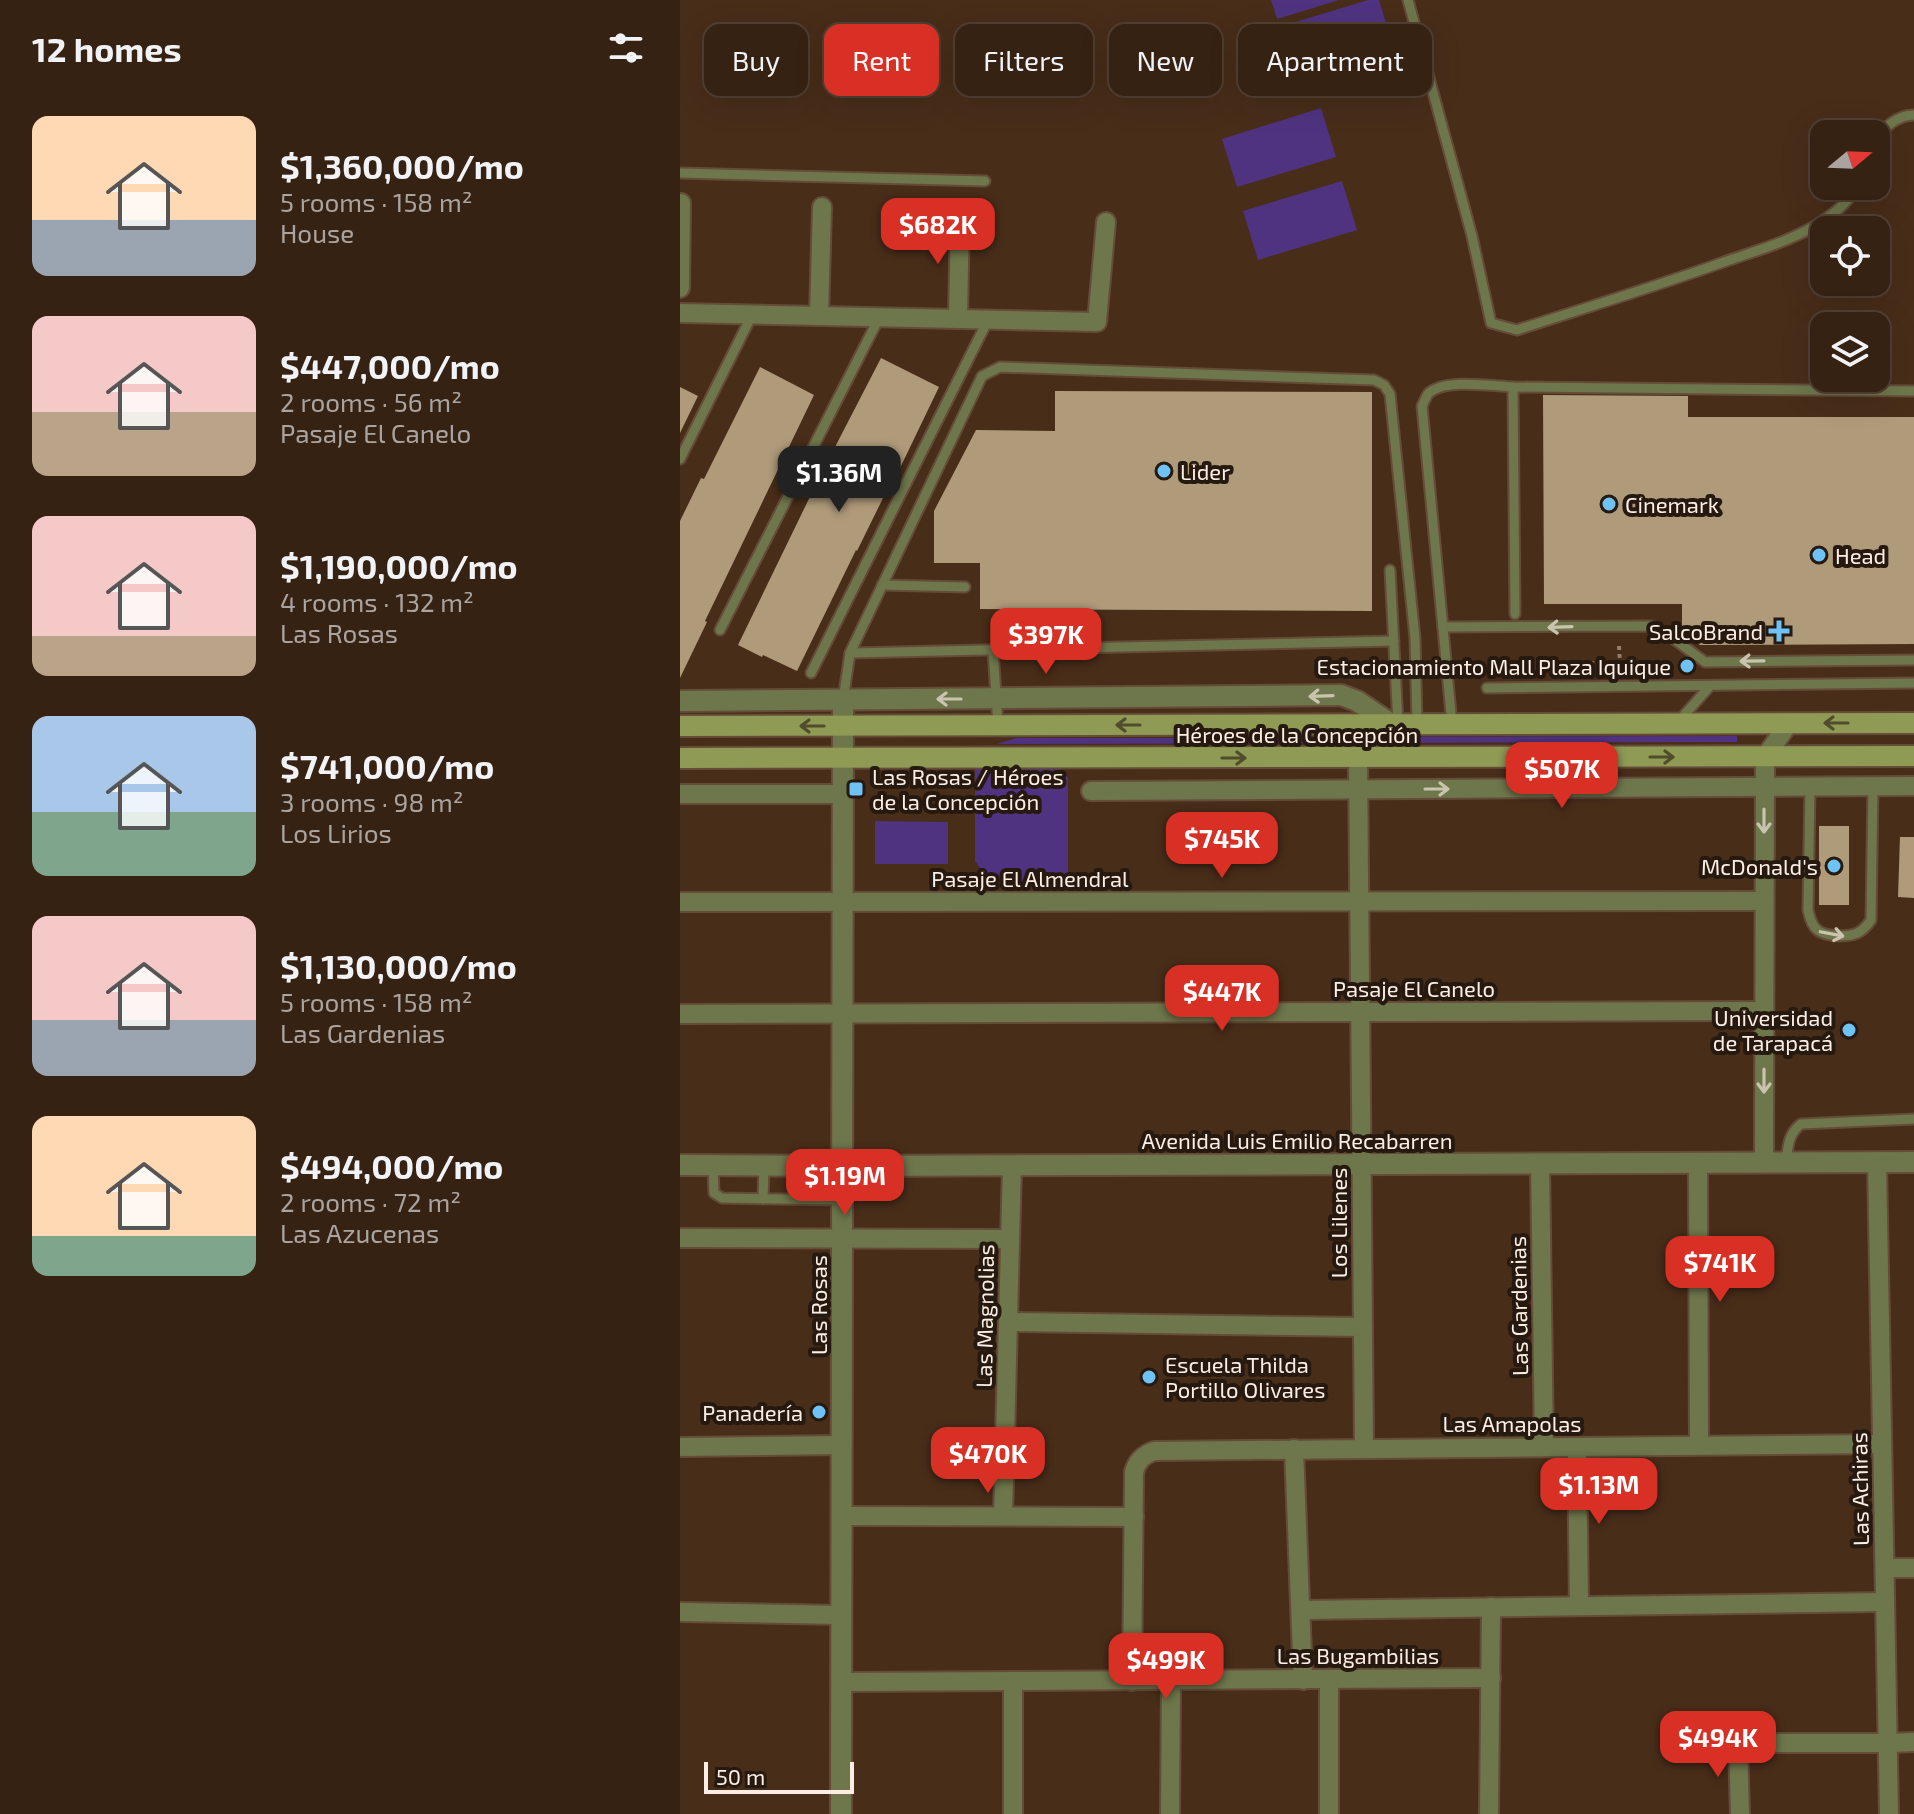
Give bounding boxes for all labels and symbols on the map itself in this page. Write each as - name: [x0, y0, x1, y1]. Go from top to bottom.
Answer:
- north arrow: [1810, 120, 1890, 200]
- pin: $682K: [882, 198, 994, 266]
- pin: $1.36M: [774, 446, 904, 514]
- place label: Lider: [1180, 458, 1230, 484]
- marker: Lider: [1155, 462, 1173, 480]
- place label: Cinemark: [1625, 491, 1719, 517]
- marker: Cinemark: [1600, 495, 1618, 513]
- place label: Head: [1835, 542, 1886, 568]
- marker: Head: [1810, 546, 1828, 564]
- pin: $397K: [990, 608, 1102, 676]
- place label: SalcoBrand: [1649, 618, 1763, 644]
- one-way arrow: [1547, 619, 1574, 634]
- marker: SalcoBrand: [1770, 622, 1788, 640]
- place label: Estacionamiento Mall Plaza Iquique: [1317, 653, 1671, 679]
- one-way arrow: [1739, 654, 1766, 669]
- marker: Estacionamiento Mall Plaza Iquique: [1678, 657, 1696, 675]
- one-way arrow: [1308, 688, 1335, 704]
- one-way arrow: [936, 691, 963, 707]
- one-way arrow: [1823, 715, 1850, 731]
- one-way arrow: [1115, 717, 1142, 733]
- one-way arrow: [799, 718, 826, 734]
- street label: Héroes de la Concepción: [1176, 721, 1418, 747]
- pin: $507K: [1506, 742, 1618, 810]
- one-way arrow: [1648, 749, 1675, 765]
- one-way arrow: [1220, 750, 1247, 766]
- place label: Las Rosas / Héroes de la Concepción: [872, 763, 1064, 814]
- marker: Las Rosas / Héroes de la Concepción: [847, 780, 865, 798]
- one-way arrow: [1423, 781, 1450, 797]
- one-way arrow: [1756, 807, 1772, 834]
- pin: $745K: [1166, 812, 1278, 880]
- place label: McDonald's: [1701, 853, 1818, 879]
- marker: McDonald's: [1825, 857, 1843, 875]
- street label: Pasaje El Almendral: [931, 865, 1129, 892]
- one-way arrow: [1818, 927, 1844, 942]
- pin: $447K: [1166, 965, 1278, 1033]
- street label: Pasaje El Canelo: [1333, 975, 1495, 1002]
- place label: Universidad de Tarapacá: [1713, 1004, 1833, 1055]
- marker: Universidad de Tarapacá: [1840, 1021, 1858, 1039]
- one-way arrow: [1756, 1067, 1772, 1094]
- street label: Avenida Luis Emilio Recabarren: [1142, 1127, 1452, 1153]
- pin: $1.19M: [780, 1149, 910, 1217]
- street label: Los Lilenes: [1325, 1168, 1351, 1278]
- street label: Las Gardenias: [1504, 1236, 1532, 1376]
- pin: $741K: [1664, 1236, 1776, 1304]
- street label: Las Magnolias: [970, 1244, 998, 1388]
- street label: Las Rosas: [805, 1255, 831, 1355]
- place label: Escuela Thilda Portillo Olivares: [1165, 1351, 1325, 1402]
- marker: Escuela Thilda Portillo Olivares: [1140, 1368, 1158, 1386]
- place label: Panadería: [702, 1399, 803, 1425]
- marker: Panadería: [810, 1403, 828, 1421]
- street label: Las Amapolas: [1442, 1410, 1582, 1436]
- pin: $470K: [932, 1427, 1044, 1495]
- street label: Las Achiras: [1845, 1432, 1873, 1546]
- pin: $1.13M: [1534, 1458, 1664, 1526]
- pin: $499K: [1110, 1633, 1222, 1701]
- street label: Las Bugambilias: [1277, 1642, 1439, 1668]
- pin: $494K: [1662, 1711, 1774, 1779]
- scale bar: [704, 1758, 854, 1794]

